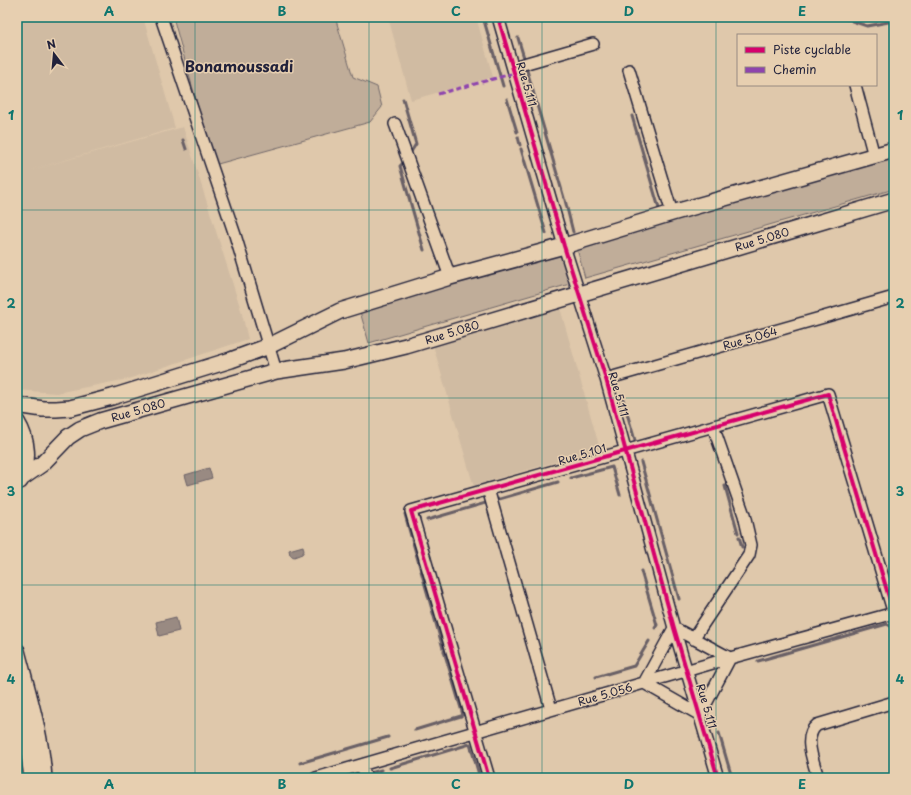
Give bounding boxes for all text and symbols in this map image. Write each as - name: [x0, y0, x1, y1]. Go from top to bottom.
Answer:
- text: A: [104, 1, 114, 20]
- text: B: [278, 1, 287, 20]
- text: C: [451, 1, 461, 20]
- text: D: [624, 1, 634, 20]
- text: E: [798, 1, 806, 20]
- north arrow: [34, 34, 74, 74]
- text: N: [45, 34, 58, 53]
- legend: [737, 34, 877, 86]
- text: Piste cyclable: [773, 40, 851, 58]
- district label: Bonamoussadi: [185, 54, 293, 77]
- street label: Rue 5.111: [513, 60, 541, 108]
- text: Chemin: [773, 60, 817, 78]
- text: 1: [8, 105, 14, 124]
- text: 1: [897, 105, 903, 124]
- street label: Rue 5.080: [733, 223, 791, 255]
- text: 2: [6, 293, 16, 312]
- text: 2: [895, 293, 905, 312]
- street label: Rue 5.080: [423, 316, 481, 348]
- street label: Rue 5.064: [721, 322, 779, 354]
- street label: Rue 5.111: [605, 370, 633, 418]
- street label: Rue 5.080: [109, 394, 167, 426]
- street label: Rue 5.101: [556, 439, 608, 469]
- text: 3: [7, 481, 16, 500]
- text: 3: [896, 481, 905, 500]
- text: 4: [7, 669, 16, 688]
- text: 4: [896, 669, 905, 688]
- street label: Rue 5.056: [576, 678, 635, 710]
- street label: Rue 5.111: [693, 682, 721, 730]
- text: A: [104, 774, 114, 793]
- text: B: [278, 774, 287, 793]
- text: C: [451, 774, 461, 793]
- text: D: [624, 774, 634, 793]
- text: E: [798, 774, 806, 793]

